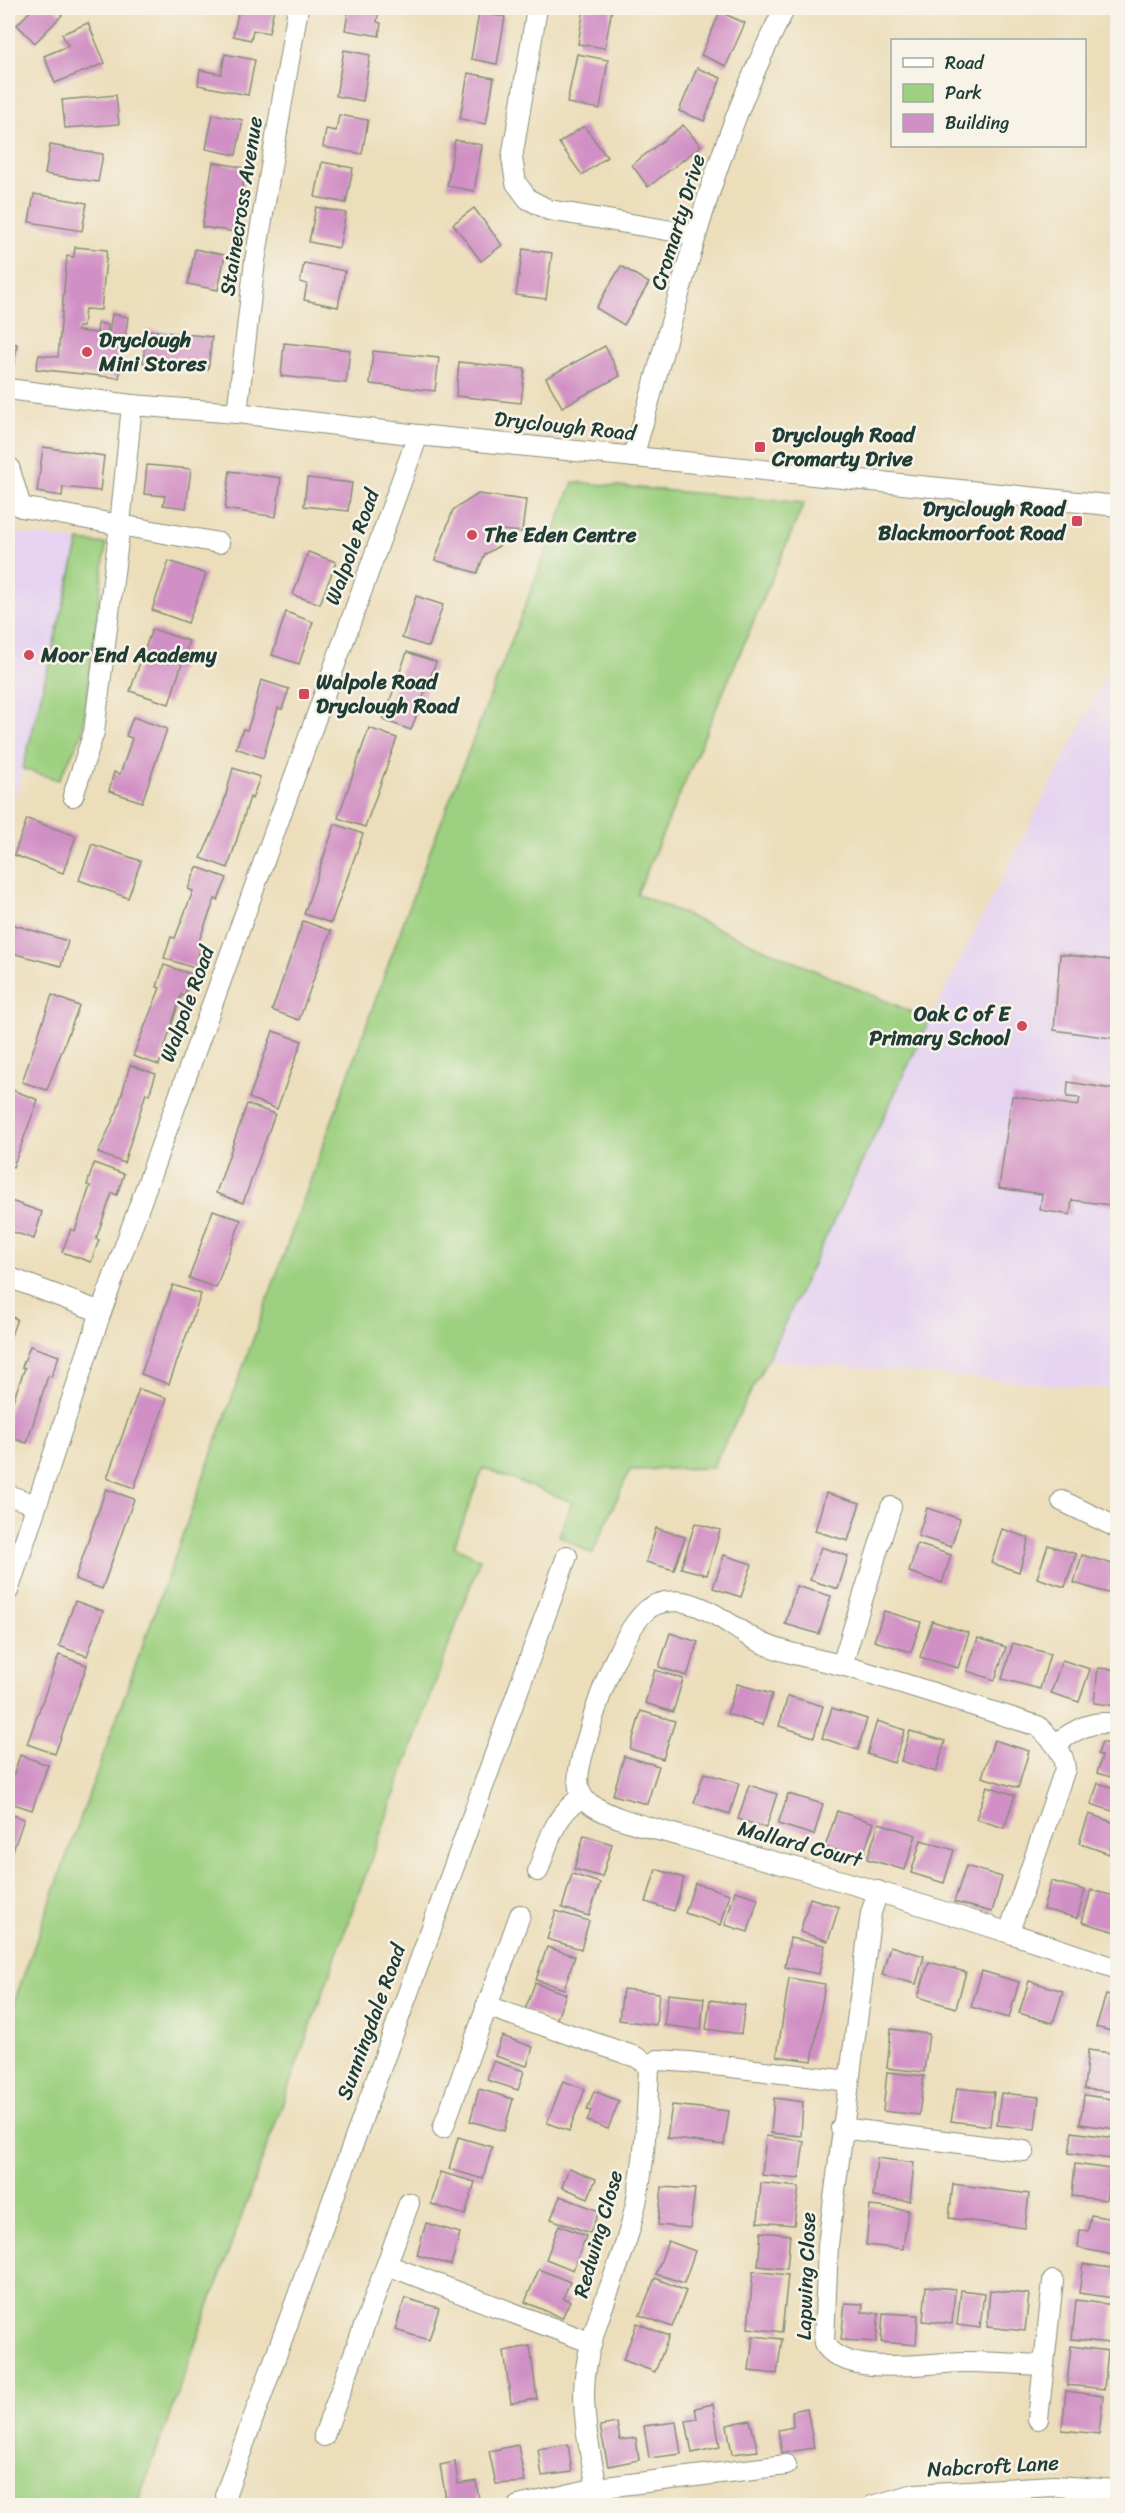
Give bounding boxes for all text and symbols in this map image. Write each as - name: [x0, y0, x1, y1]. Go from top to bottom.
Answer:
- legend: [891, 39, 1086, 147]
- text: Road: [945, 47, 985, 79]
- text: Park: [945, 77, 982, 109]
- text: Building: [945, 107, 1009, 139]
- street label: Stainecross Avenue: [208, 113, 274, 299]
- street label: Cromarty Drive: [639, 149, 717, 295]
- place label: Dryclough Mini Stores: [98, 321, 208, 383]
- marker: Dryclough Mini Stores: [80, 345, 94, 359]
- street label: Dryclough Road: [492, 400, 640, 453]
- place label: Dryclough Road Cromarty Drive: [771, 416, 916, 478]
- marker: Dryclough Road Cromarty Drive: [753, 440, 767, 454]
- street label: Walpole Road: [313, 482, 391, 610]
- place label: Dryclough Road Blackmoorfoot Road: [878, 490, 1067, 552]
- marker: Dryclough Road Blackmoorfoot Road: [1070, 514, 1084, 528]
- place label: The Eden Centre: [484, 516, 637, 554]
- marker: The Eden Centre: [465, 528, 479, 542]
- place label: Moor End Academy: [40, 636, 218, 674]
- marker: Moor End Academy: [22, 648, 36, 662]
- place label: Walpole Road Dryclough Road: [316, 663, 460, 725]
- marker: Walpole Road Dryclough Road: [297, 687, 311, 701]
- street label: Walpole Road: [148, 939, 226, 1067]
- place label: Oak C of E Primary School: [869, 995, 1012, 1057]
- marker: Oak C of E Primary School: [1015, 1019, 1029, 1033]
- street label: Mallard Court: [734, 1809, 868, 1879]
- street label: Sunningdale Road: [325, 1937, 418, 2105]
- street label: Redwing Close: [562, 2165, 634, 2302]
- street label: Lapwing Close: [785, 2211, 827, 2341]
- street label: Nabcroft Lane: [926, 2444, 1060, 2488]

